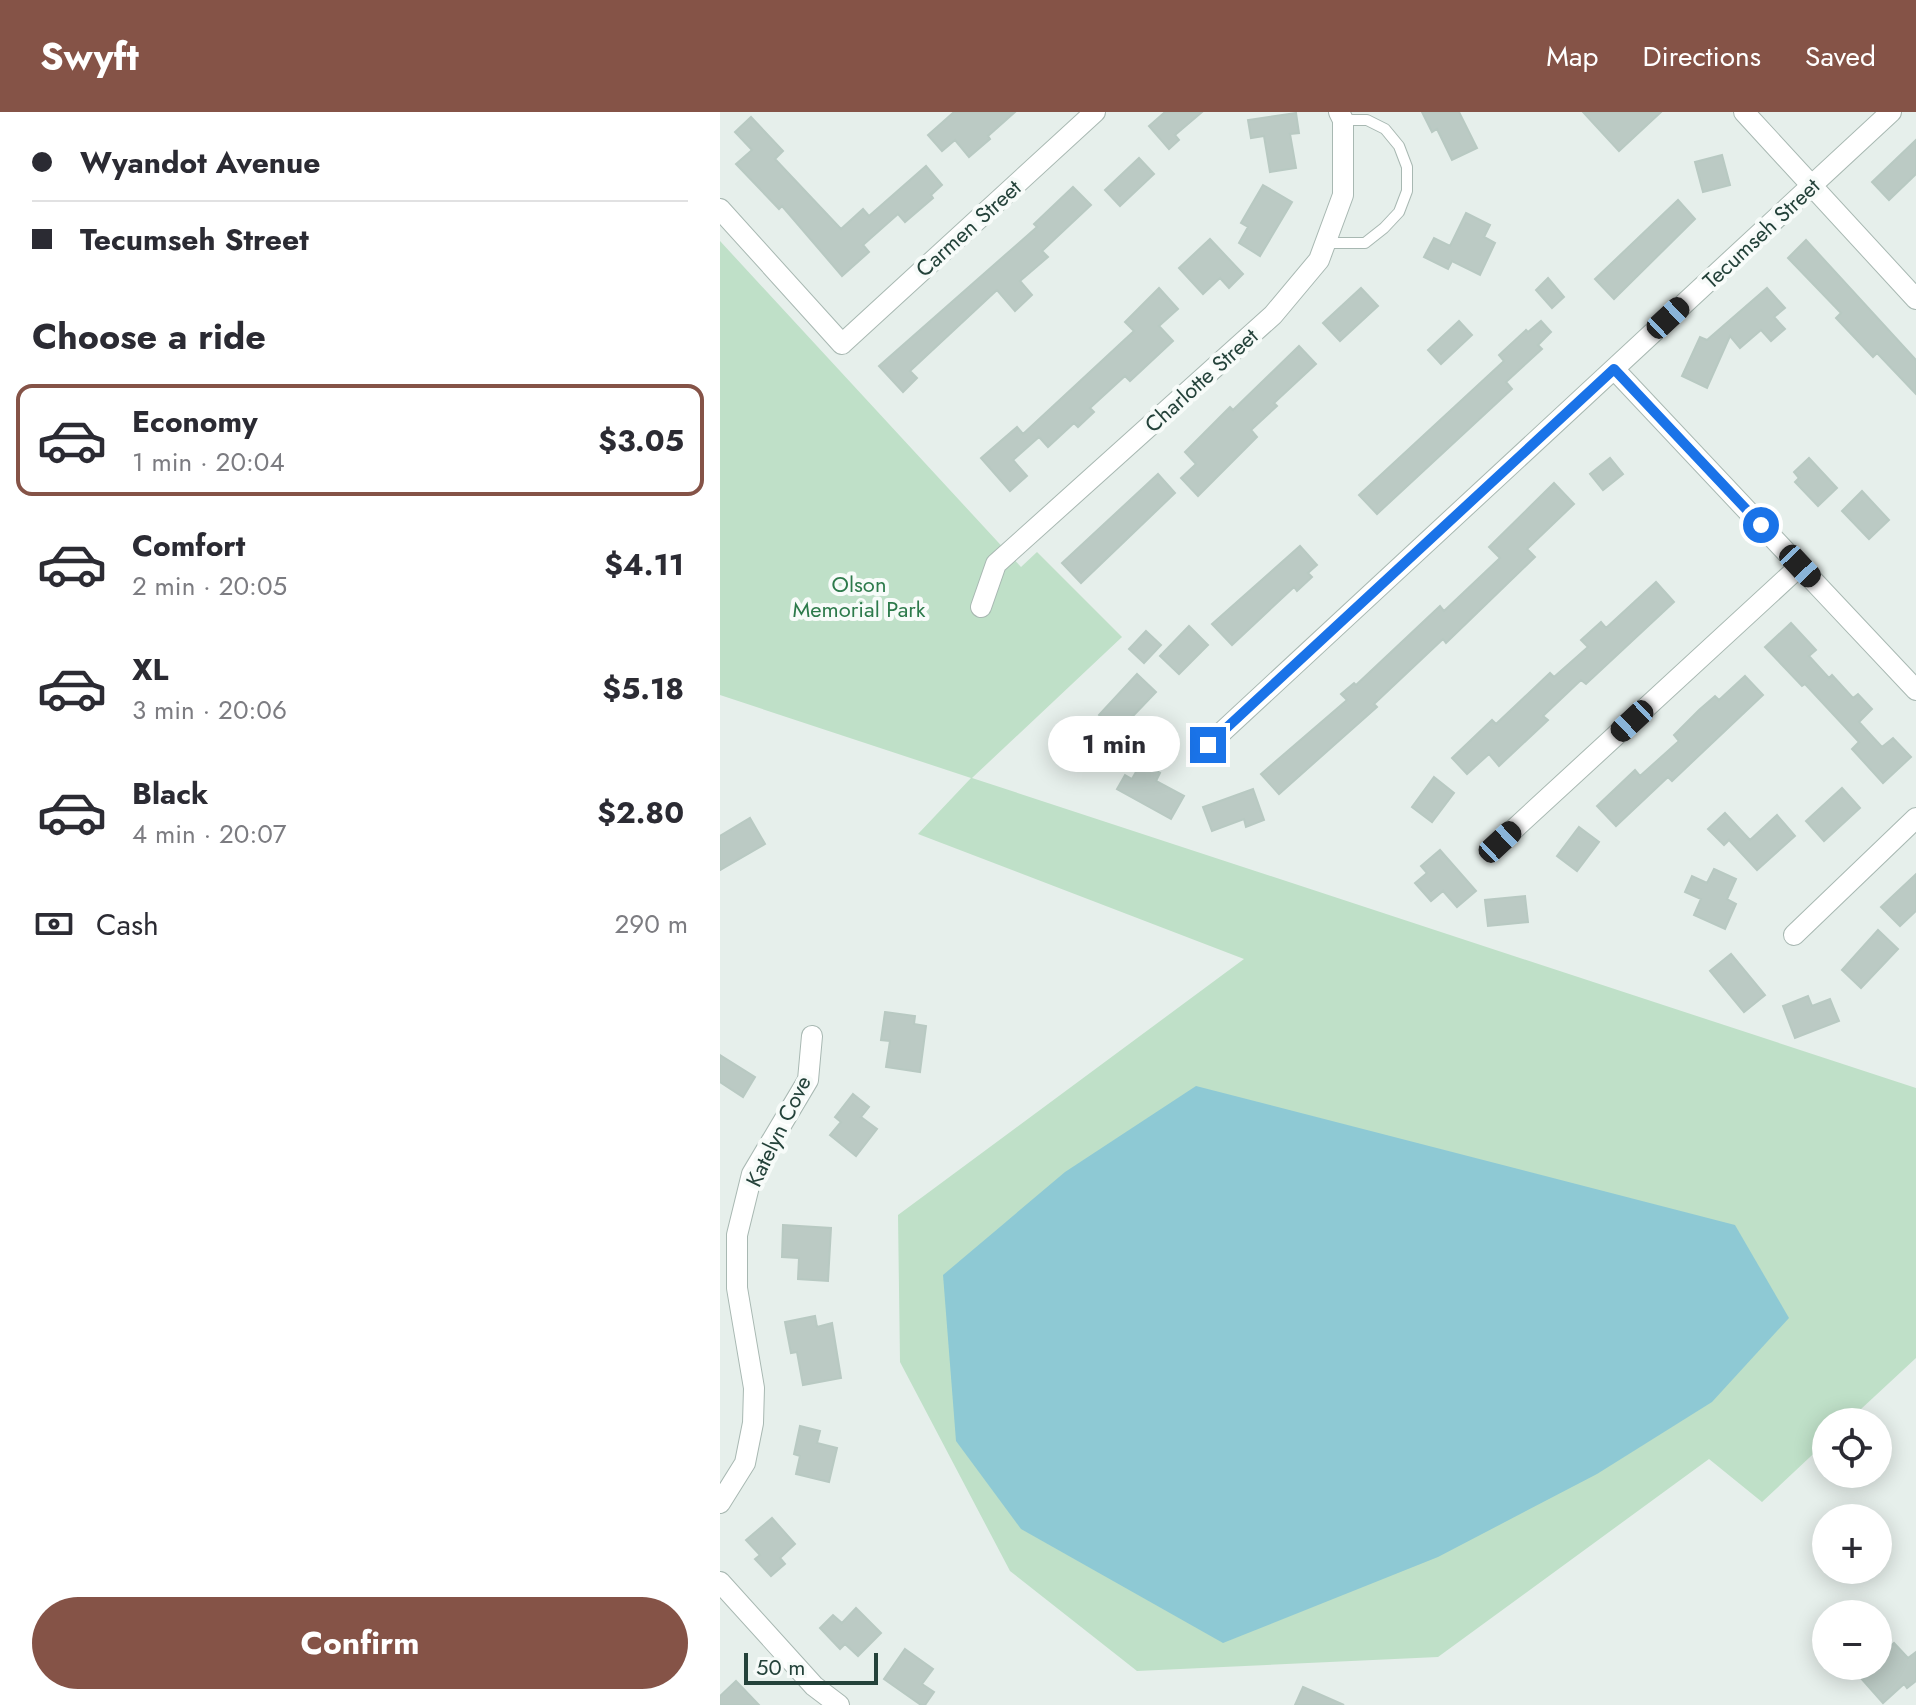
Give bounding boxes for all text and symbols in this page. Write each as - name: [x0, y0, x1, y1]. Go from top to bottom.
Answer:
- text: Swyft: [40, 29, 139, 84]
- text: Map: [1546, 36, 1598, 77]
- text: Directions: [1642, 36, 1761, 77]
- text: Saved: [1805, 36, 1876, 77]
- text: Wyandot Avenue: [80, 141, 321, 184]
- street label: Tecumseh Street: [1695, 170, 1827, 296]
- street label: Carmen Street: [908, 171, 1028, 284]
- text: Tecumseh Street: [80, 218, 309, 261]
- car: [1642, 293, 1694, 343]
- text: Choose a ride: [32, 310, 266, 362]
- street label: Charlotte Street: [1137, 320, 1265, 440]
- text: Economy: [132, 400, 258, 443]
- icon: car: [36, 404, 108, 476]
- text: $3.05: [598, 419, 684, 462]
- text: 1 min · 20:04: [132, 443, 285, 481]
- route start: [1743, 507, 1779, 543]
- text: Comfort: [132, 524, 245, 567]
- icon: car: [36, 528, 108, 600]
- car: [1775, 540, 1825, 592]
- text: $4.11: [604, 543, 684, 586]
- text: 2 min · 20:05: [132, 567, 287, 605]
- park label: Olson Memorial Park: [792, 568, 926, 625]
- text: XL: [132, 648, 168, 691]
- icon: car: [36, 652, 108, 724]
- text: $5.18: [602, 667, 684, 710]
- text: 3 min · 20:06: [132, 691, 287, 729]
- car: [1606, 696, 1658, 746]
- callout: 1 min: [1048, 717, 1180, 773]
- text: 1 min: [1082, 725, 1146, 763]
- route end: [1190, 727, 1226, 763]
- text: Black: [132, 772, 208, 815]
- icon: car: [36, 776, 108, 848]
- text: $2.80: [597, 791, 684, 834]
- text: 4 min · 20:07: [132, 815, 287, 853]
- car: [1474, 817, 1526, 867]
- icon: cash: [32, 902, 76, 946]
- text: Cash: [96, 903, 159, 946]
- text: 290 m: [615, 905, 688, 943]
- street label: Katelyn Cove: [737, 1070, 819, 1192]
- map controls: [1812, 1408, 1892, 1680]
- button: locate: [1812, 1408, 1892, 1488]
- button: +: [1812, 1504, 1892, 1584]
- button: Confirm: [32, 1597, 688, 1689]
- button: −: [1812, 1600, 1892, 1680]
- scale bar: [744, 1649, 878, 1685]
- text: 50 m: [756, 1651, 805, 1683]

